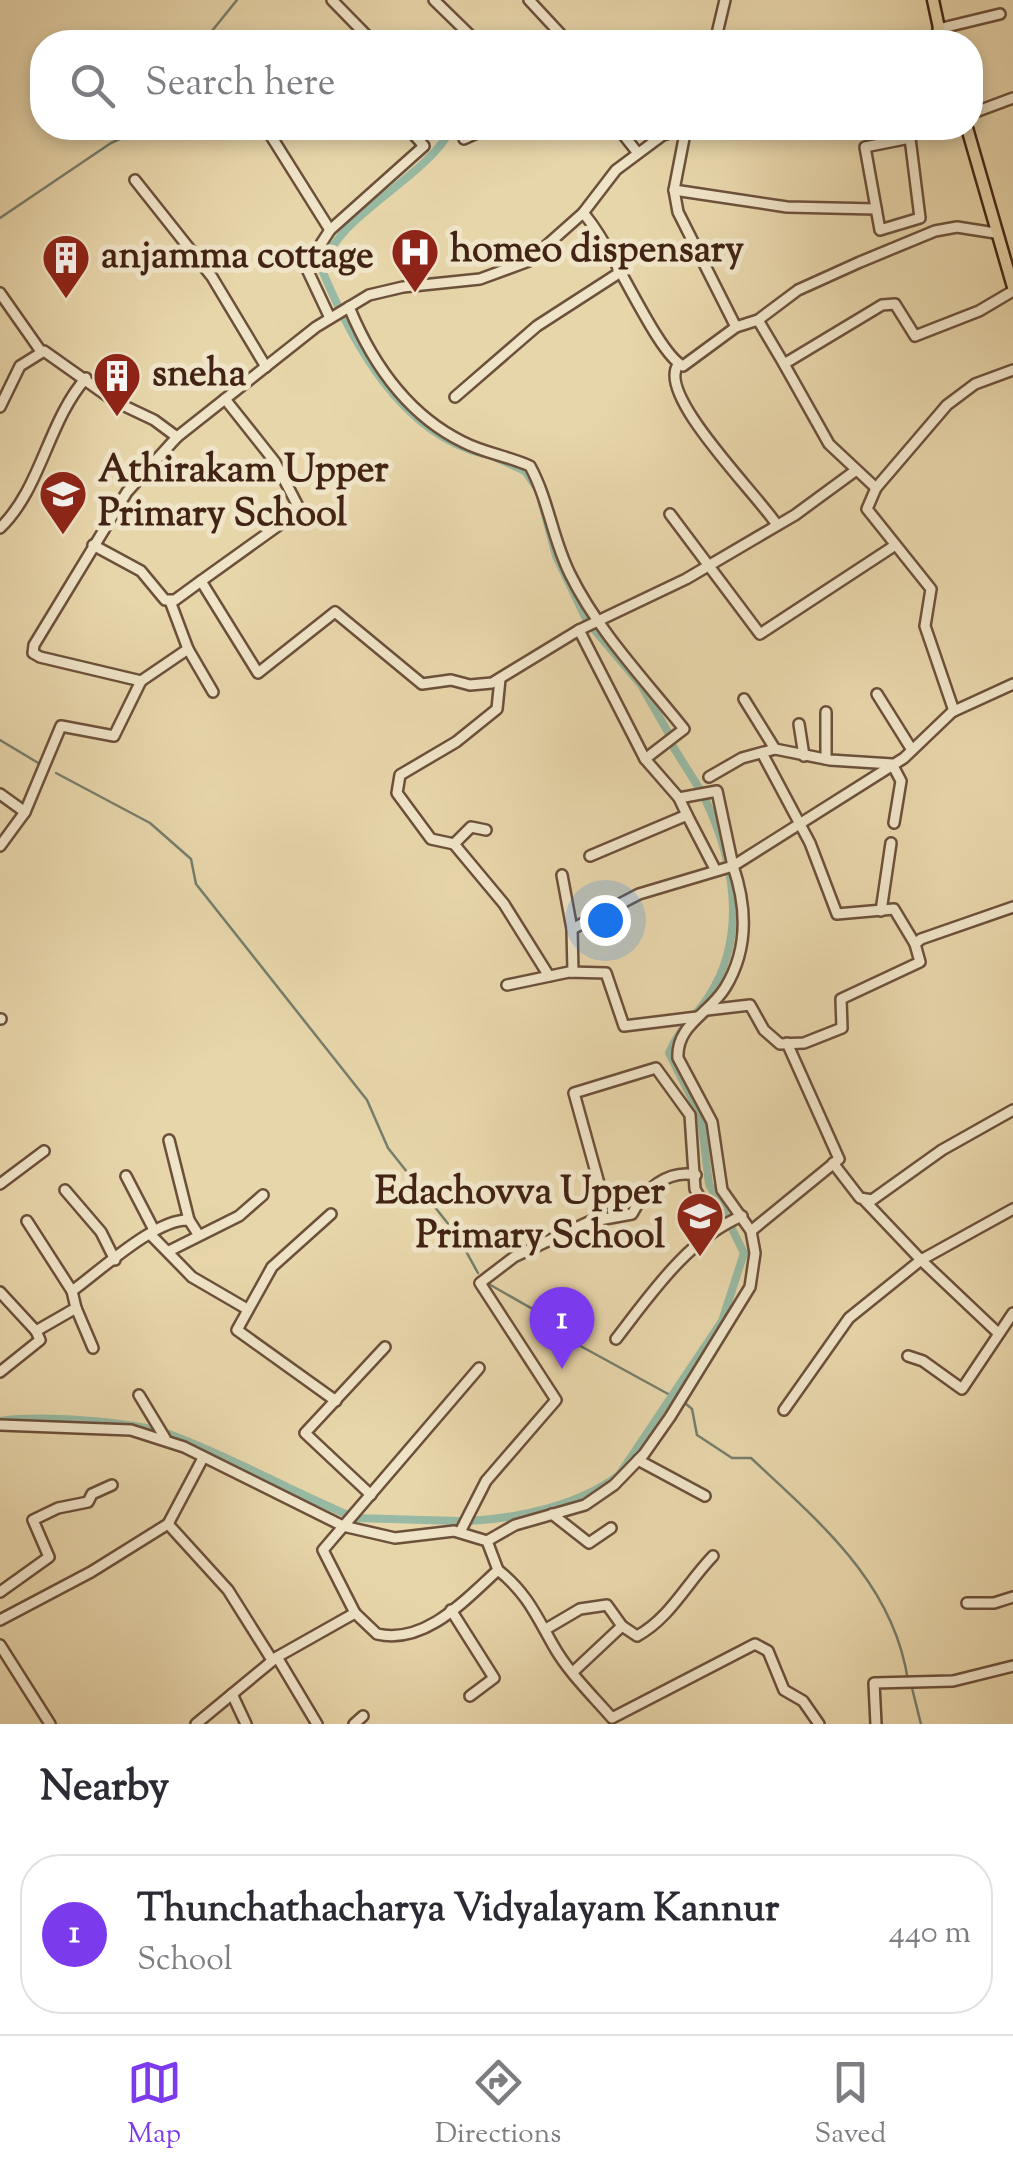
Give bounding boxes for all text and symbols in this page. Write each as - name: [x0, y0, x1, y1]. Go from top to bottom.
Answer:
- search box: [30, 30, 983, 140]
- icon: search: [65, 58, 120, 113]
- text: Search here: [145, 58, 336, 112]
- place label: homeo dispensary: [450, 225, 744, 279]
- hospital icon: homeo dispensary: [389, 226, 441, 294]
- place label: anjamma cottage: [101, 231, 374, 285]
- building icon: anjamma cottage: [40, 232, 92, 300]
- place label: sneha: [152, 349, 247, 403]
- building icon: sneha: [91, 350, 143, 418]
- place label: Athirakam Upper Primary School: [98, 445, 389, 543]
- school or university icon: Athirakam Upper Primary School: [37, 468, 89, 536]
- your location: [580, 895, 631, 946]
- place label: Edachovva Upper Primary School: [375, 1167, 666, 1265]
- school or university icon: Edachovva Upper Primary School: [674, 1190, 726, 1258]
- pin: 1: [530, 1286, 594, 1369]
- text: Nearby: [40, 1759, 169, 1819]
- text: Thunchathacharya Vidyalayam Kannur: [137, 1884, 779, 1938]
- text: 1: [69, 1911, 80, 1957]
- text: 440 m: [889, 1911, 971, 1957]
- text: School: [137, 1938, 233, 1984]
- tab: Map: [127, 2055, 182, 2155]
- tab: Directions: [435, 2055, 561, 2155]
- tab: Saved: [814, 2055, 886, 2155]

